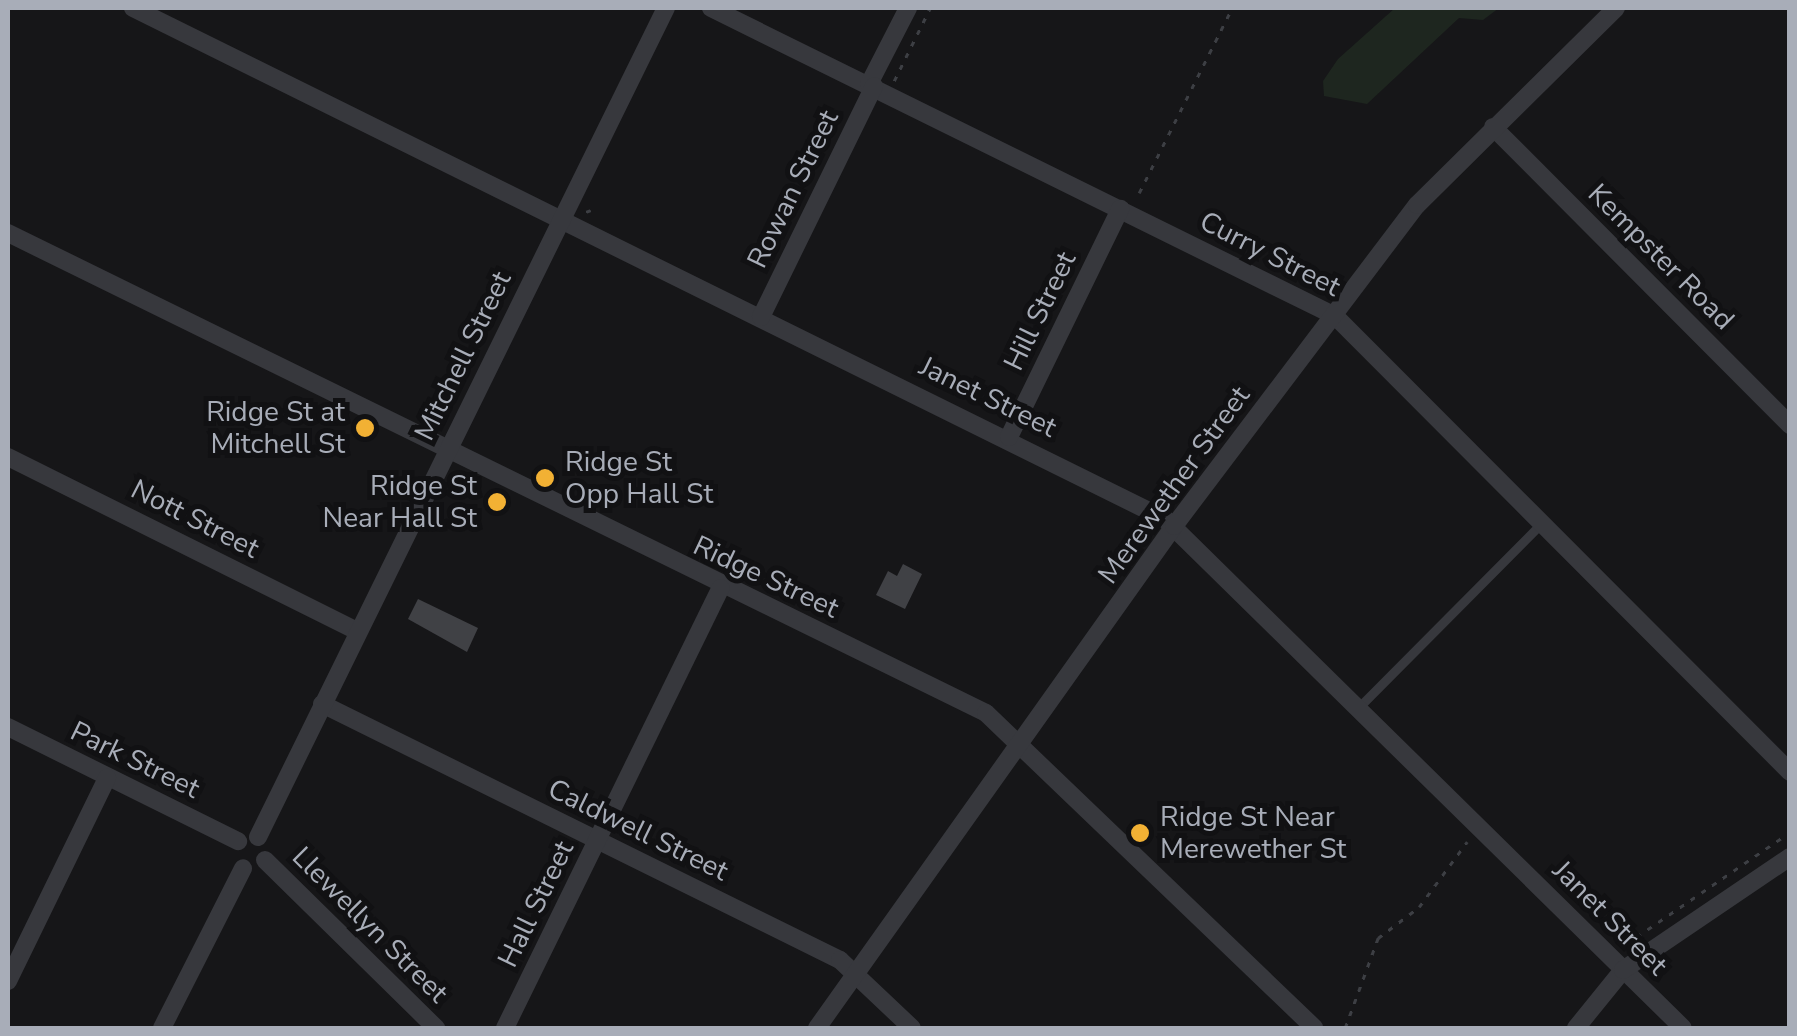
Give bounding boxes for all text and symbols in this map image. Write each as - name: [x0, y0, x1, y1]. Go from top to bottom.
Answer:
- street label: Rowan Street: [740, 105, 846, 273]
- street label: Kempster Road: [1581, 177, 1741, 337]
- street label: Curry Street: [1194, 204, 1346, 304]
- street label: Hill Street: [997, 246, 1083, 376]
- street label: Mitchell Street: [408, 266, 518, 446]
- street label: Janet Street: [914, 349, 1062, 445]
- street label: Merewether Street: [1091, 380, 1257, 590]
- place label: Ridge St at Mitchell St: [206, 395, 345, 461]
- marker: Ridge St at Mitchell St: [354, 417, 376, 439]
- place label: Ridge St Opp Hall St: [565, 445, 713, 511]
- marker: Ridge St Opp Hall St: [534, 467, 556, 489]
- place label: Ridge St Near Hall St: [322, 469, 477, 535]
- street label: Nott Street: [125, 472, 265, 566]
- marker: Ridge St Near Hall St: [486, 491, 508, 513]
- street label: Ridge Street: [688, 529, 844, 625]
- street label: Park Street: [65, 714, 205, 806]
- street label: Caldwell Street: [543, 772, 733, 888]
- place label: Ridge St Near Merewether St: [1160, 800, 1346, 866]
- marker: Ridge St Near Merewether St: [1129, 822, 1151, 844]
- street label: Hall Street: [491, 835, 581, 973]
- street label: Llewellyn Street: [285, 840, 455, 1010]
- street label: Janet Street: [1546, 854, 1674, 982]

